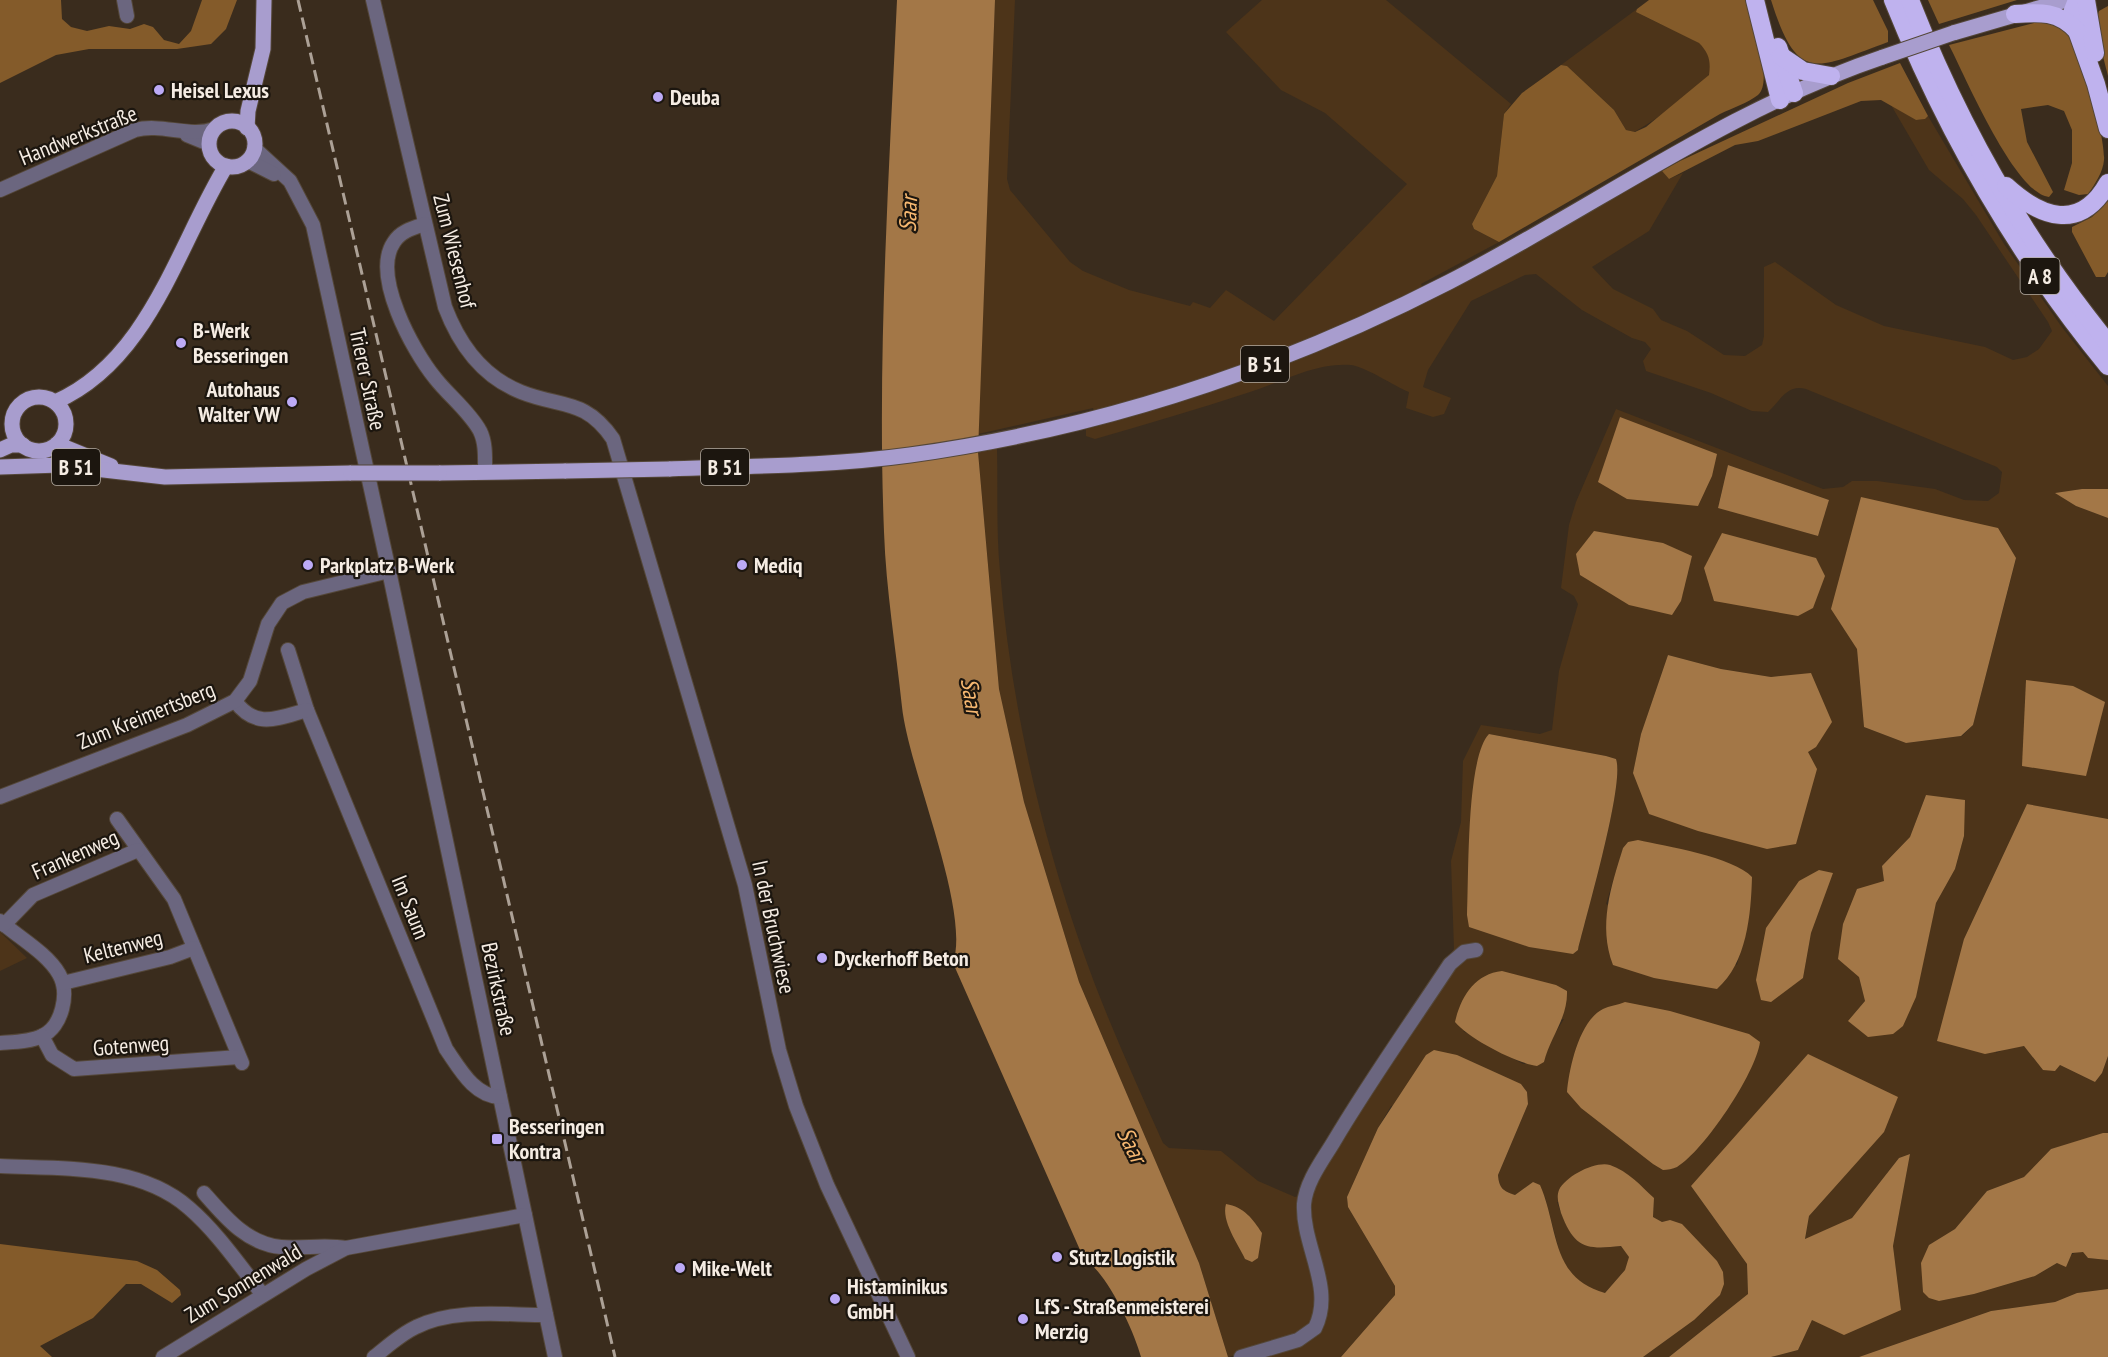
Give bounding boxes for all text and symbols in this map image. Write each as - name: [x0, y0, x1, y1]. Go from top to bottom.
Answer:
- place label: Heisel Lexus: [171, 76, 269, 104]
- marker: Heisel Lexus: [152, 83, 166, 97]
- place label: Deuba: [670, 83, 720, 111]
- marker: Deuba: [651, 90, 665, 104]
- street label: Handwerkstraße: [15, 99, 141, 171]
- street label: Zum Wiesenhof: [427, 191, 483, 312]
- water label: Saar: [892, 192, 924, 233]
- road number: A 8: [2020, 258, 2060, 294]
- place label: B-Werk Besseringen: [193, 316, 288, 369]
- street label: Trierer Straße: [344, 325, 392, 433]
- marker: B-Werk Besseringen: [174, 336, 188, 350]
- road number: B 51: [1241, 346, 1289, 382]
- place label: Autohaus Walter VW: [197, 375, 280, 428]
- marker: Autohaus Walter VW: [285, 395, 299, 409]
- road number: B 51: [52, 449, 100, 485]
- road number: B 51: [701, 449, 749, 485]
- place label: Parkplatz B-Werk: [320, 551, 455, 579]
- place label: Mediq: [754, 551, 803, 579]
- marker: Parkplatz B-Werk: [301, 558, 315, 572]
- marker: Mediq: [735, 558, 749, 572]
- street label: Zum Kreimertsberg: [73, 675, 219, 755]
- water label: Saar: [954, 676, 991, 720]
- street label: Frankenweg: [27, 823, 123, 885]
- street label: In der Bruchwiese: [746, 858, 802, 996]
- street label: Im Saum: [386, 871, 436, 943]
- street label: Keltenweg: [81, 923, 165, 969]
- street label: Bezirkstraße: [475, 940, 523, 1038]
- place label: Dyckerhoff Beton: [834, 944, 969, 972]
- marker: Dyckerhoff Beton: [815, 951, 829, 965]
- street label: Gotenweg: [92, 1028, 170, 1062]
- place label: Besseringen Kontra: [509, 1112, 604, 1165]
- water label: Saar: [1110, 1122, 1156, 1171]
- marker: Besseringen Kontra: [490, 1132, 504, 1146]
- street label: Zum Sonnenwald: [180, 1237, 306, 1329]
- place label: Stutz Logistik: [1069, 1243, 1176, 1271]
- marker: Stutz Logistik: [1050, 1250, 1064, 1264]
- place label: Mike-Welt: [692, 1254, 773, 1282]
- marker: Mike-Welt: [673, 1261, 687, 1275]
- place label: Histaminikus GmbH: [847, 1272, 948, 1325]
- marker: Histaminikus GmbH: [828, 1292, 842, 1306]
- place label: LfS - Straßenmeisterei Merzig: [1035, 1292, 1209, 1345]
- marker: LfS - Straßenmeisterei Merzig: [1016, 1312, 1030, 1326]

